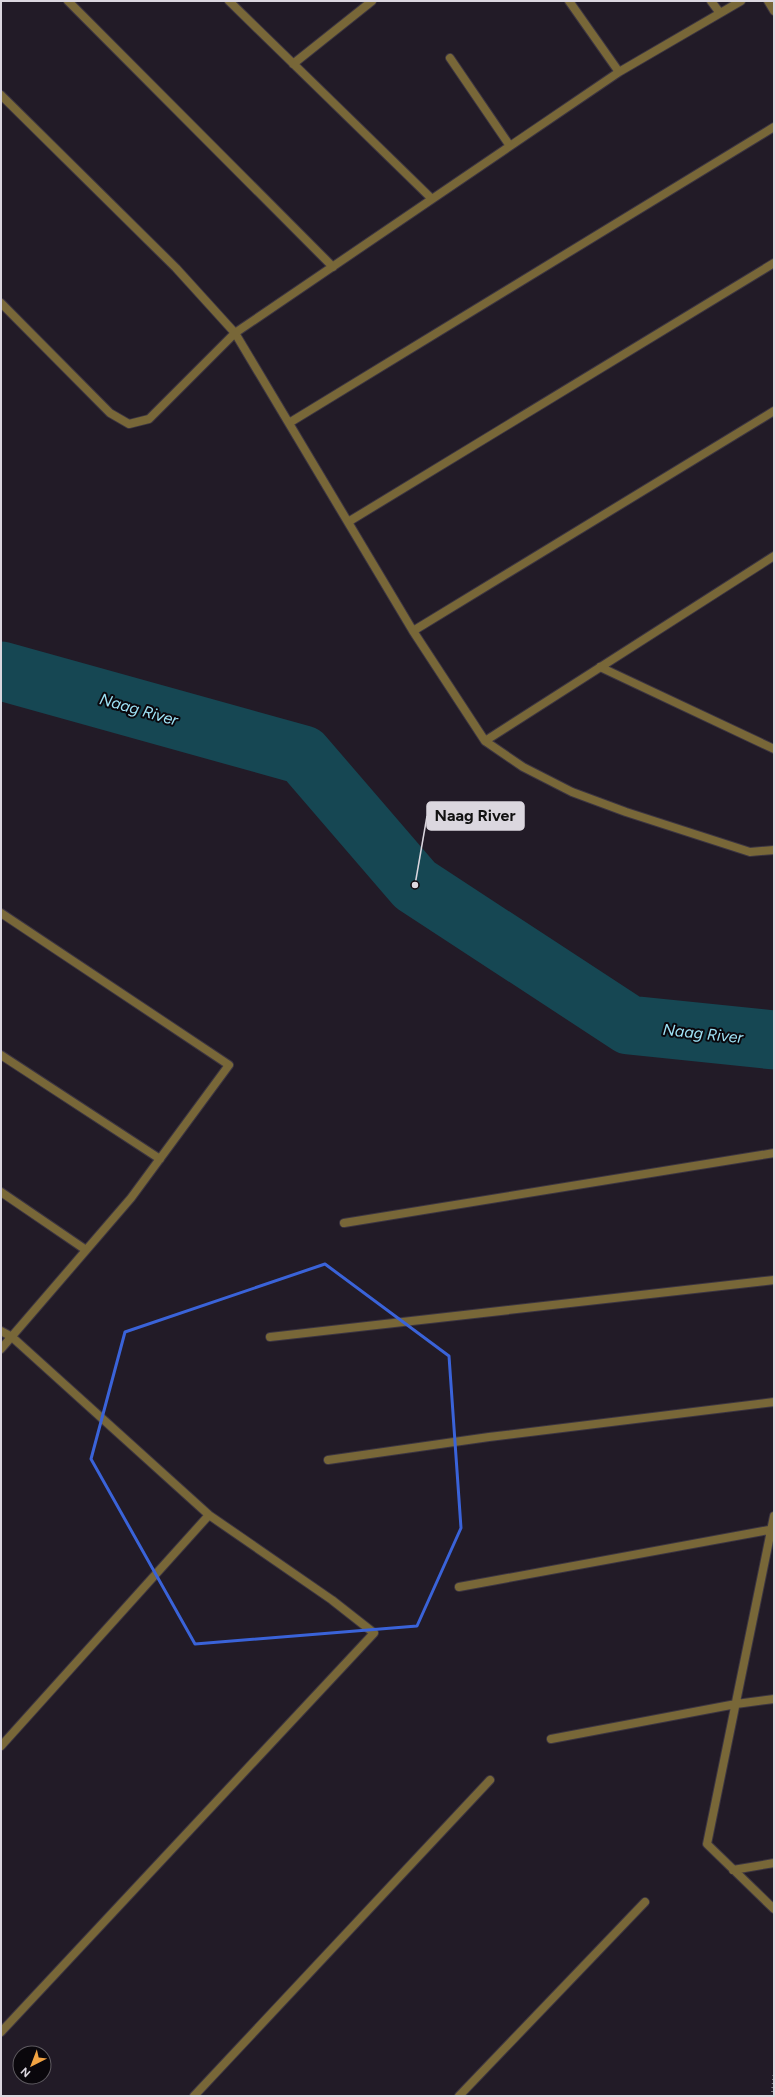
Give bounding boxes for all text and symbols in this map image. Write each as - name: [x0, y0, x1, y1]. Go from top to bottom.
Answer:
- water label: Naag River: [98, 689, 181, 730]
- callout: Naag River: [427, 802, 524, 830]
- text: Naag River: [435, 806, 515, 825]
- water label: Naag River: [662, 1020, 745, 1047]
- north arrow: [12, 2045, 52, 2085]
- text: N: [18, 2064, 33, 2080]

